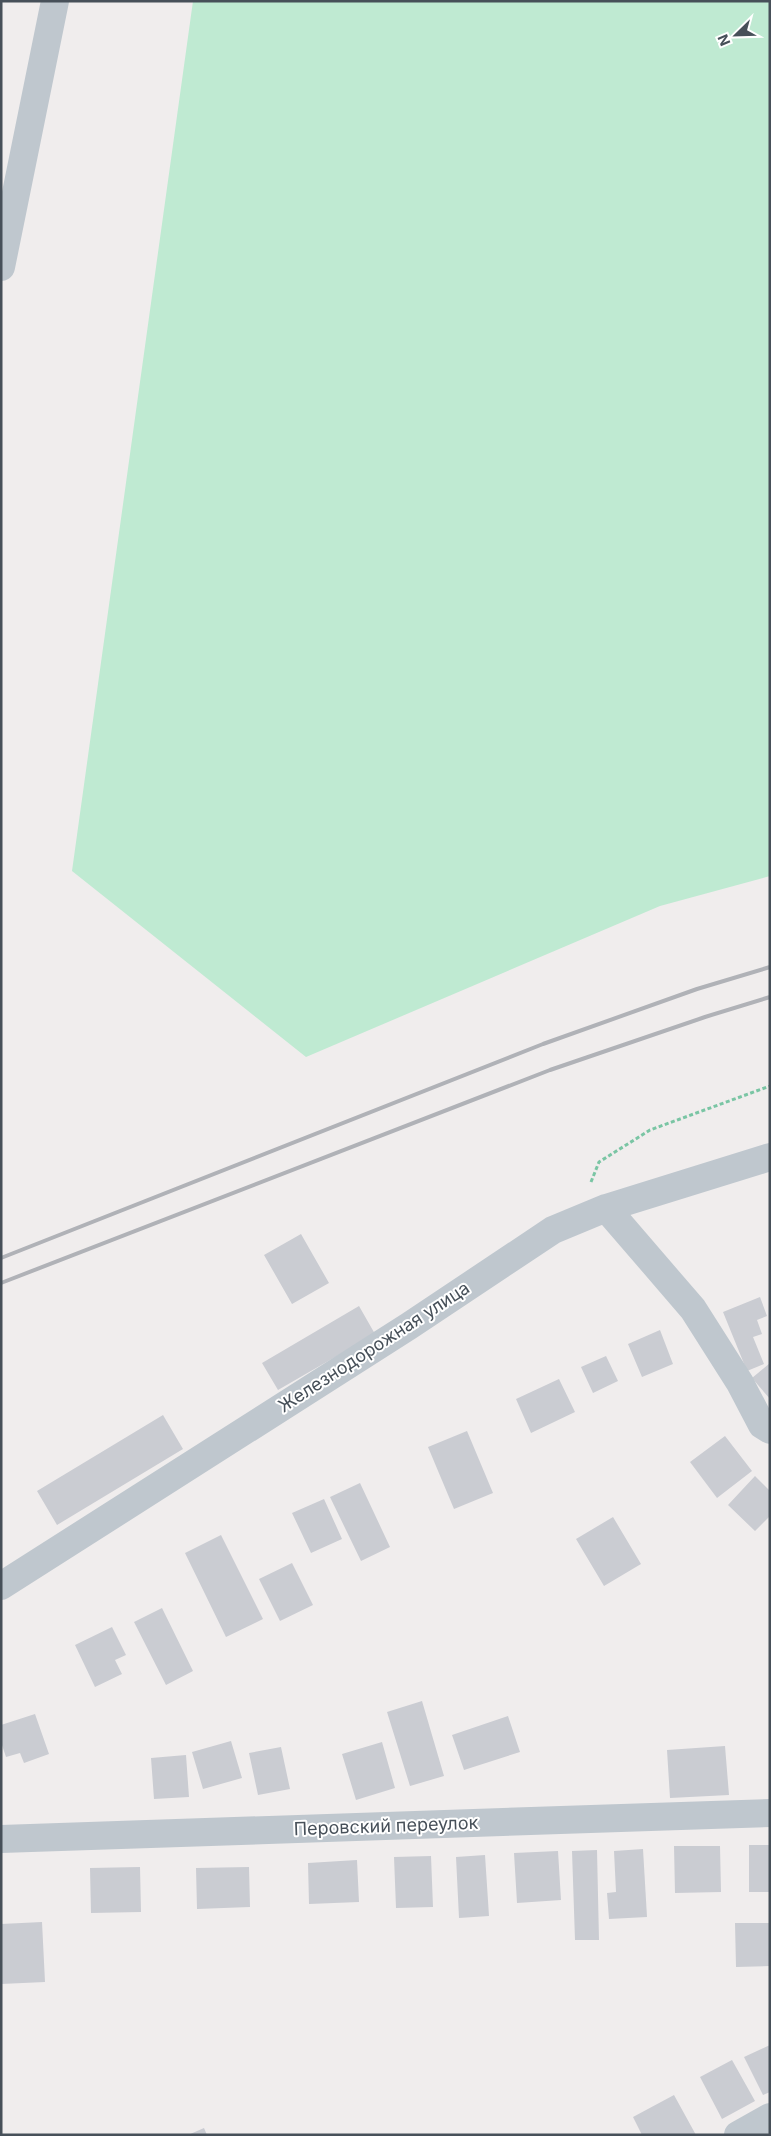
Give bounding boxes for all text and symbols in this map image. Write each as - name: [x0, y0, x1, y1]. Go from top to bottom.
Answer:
- north arrow: [711, 10, 761, 60]
- text: N: [714, 32, 733, 49]
- street label: Железнодорожная улица: [274, 1277, 473, 1416]
- street label: Перовский переулок: [293, 1812, 479, 1839]

